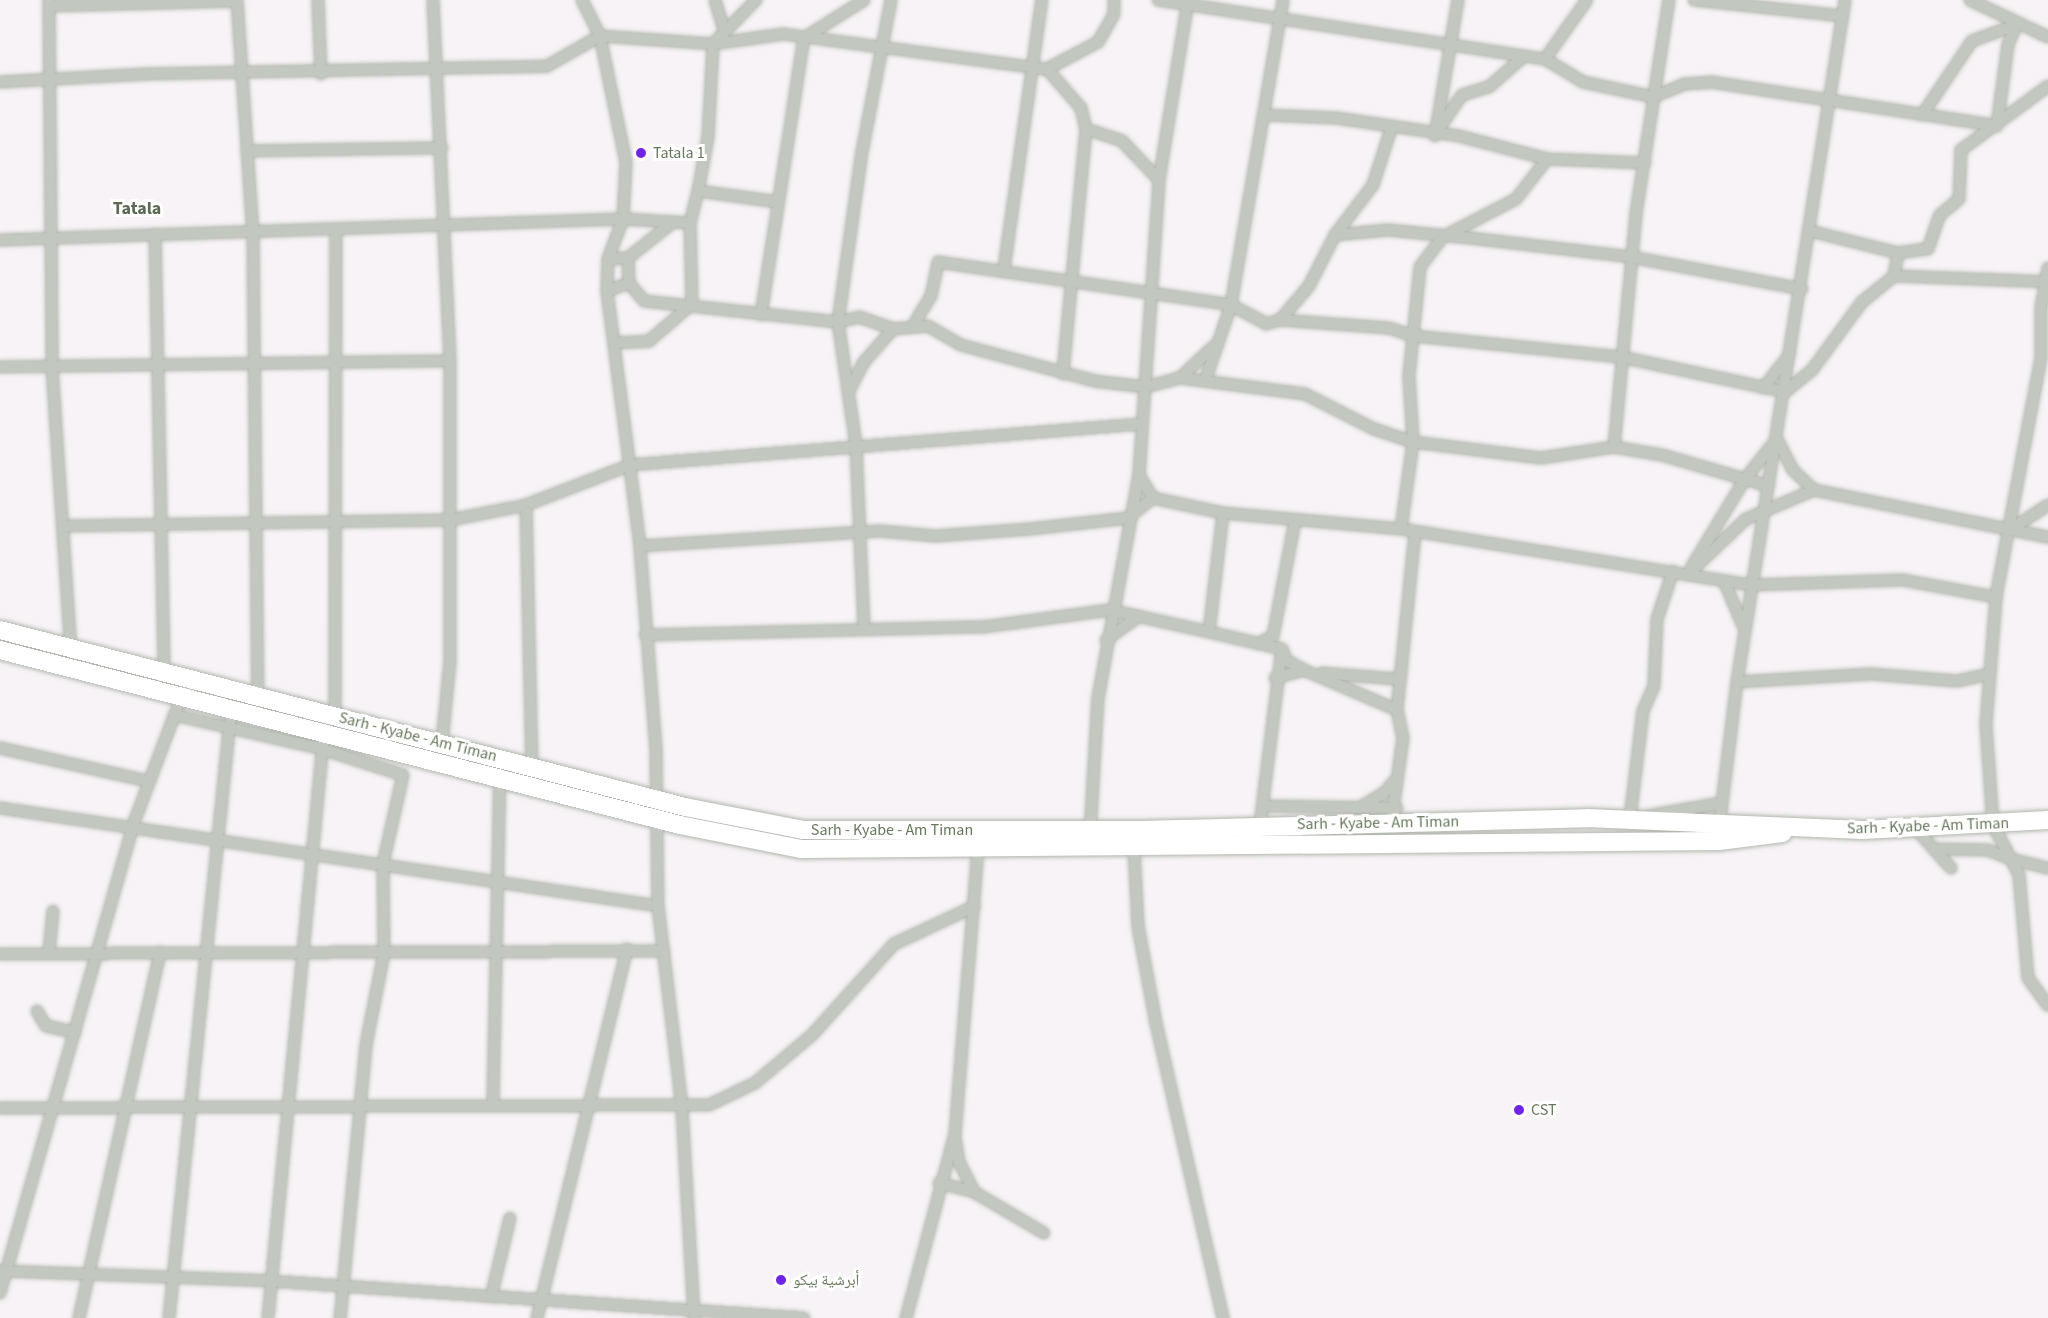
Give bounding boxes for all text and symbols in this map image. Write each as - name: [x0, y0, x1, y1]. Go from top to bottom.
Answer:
- place label: Tatala 1: [653, 143, 705, 163]
- marker: Tatala 1: [634, 146, 648, 160]
- district label: Tatala: [113, 198, 161, 220]
- street label: Sarh - Kyabe - Am Timan: [337, 708, 499, 766]
- street label: Sarh - Kyabe - Am Timan: [1297, 812, 1459, 834]
- street label: Sarh - Kyabe - Am Timan: [1847, 814, 2009, 838]
- street label: Sarh - Kyabe - Am Timan: [811, 820, 973, 840]
- place label: CST: [1531, 1100, 1557, 1120]
- marker: CST: [1512, 1103, 1526, 1117]
- place label: أبرشية بيكو: [793, 1270, 859, 1290]
- marker: أبرشية بيكو: [774, 1273, 788, 1287]

